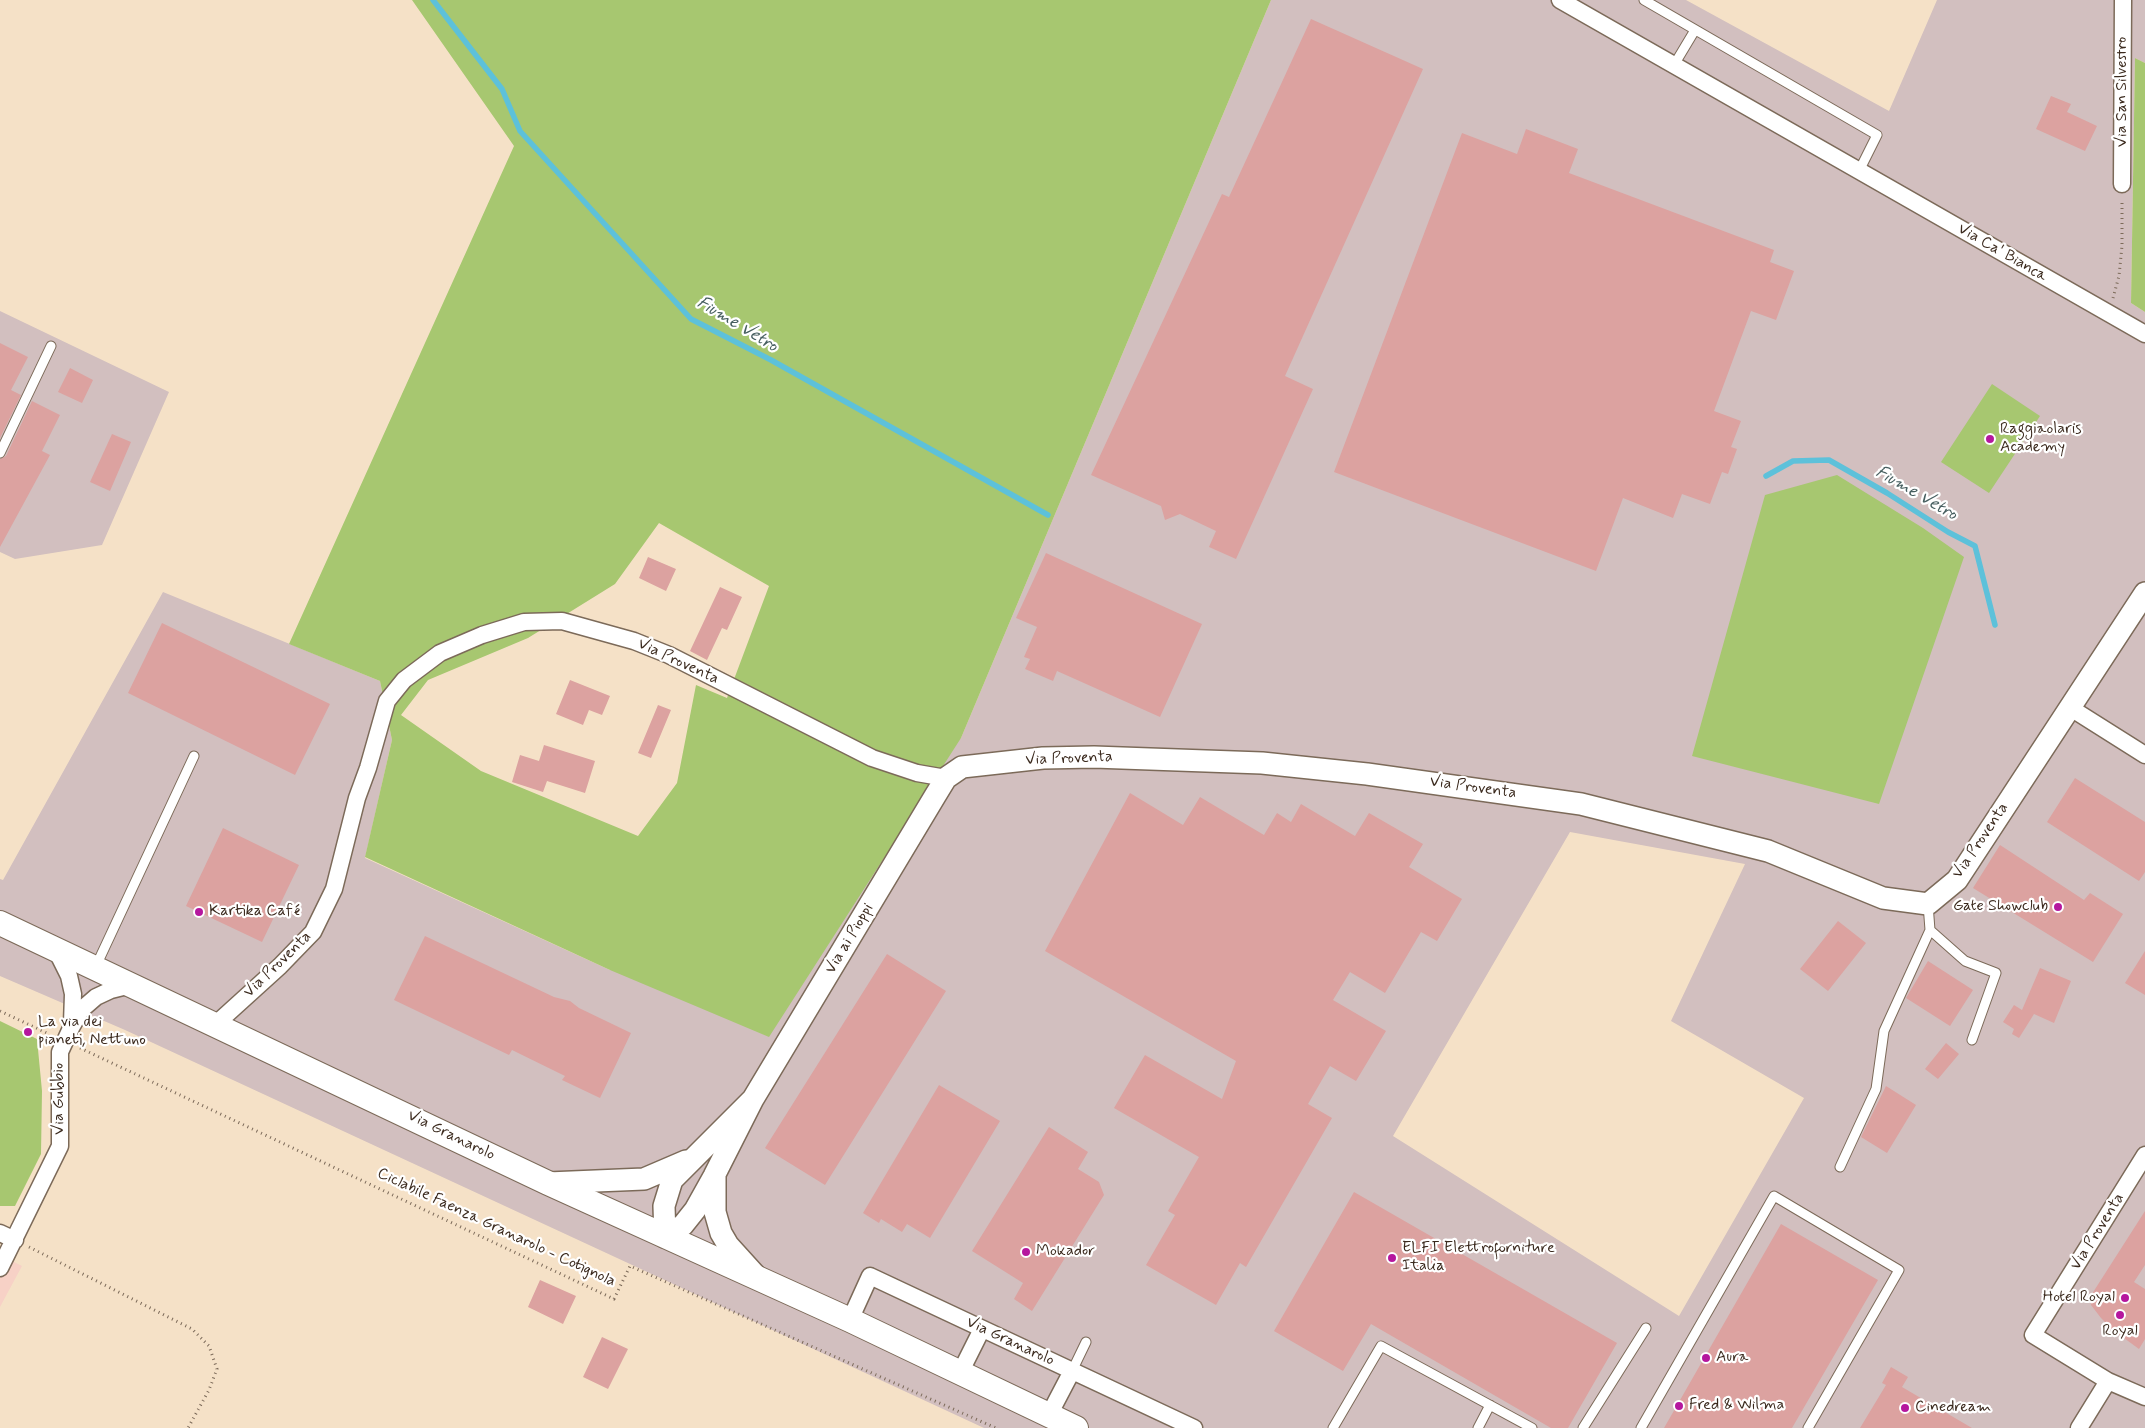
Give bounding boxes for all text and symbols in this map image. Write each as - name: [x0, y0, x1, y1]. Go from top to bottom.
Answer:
- street label: Via San Silvestro: [2113, 37, 2133, 147]
- street label: Via Ca' Bianca: [1954, 220, 2050, 286]
- water label: Fiume Vetro: [693, 292, 781, 358]
- place label: Raggiaolaris Academy: [2000, 420, 2082, 458]
- marker: Raggiaolaris Academy: [1984, 433, 1996, 445]
- water label: Fiume Vetro: [1871, 462, 1961, 526]
- street label: Via Proventa: [634, 635, 722, 689]
- street label: Via Proventa: [1025, 748, 1113, 770]
- street label: Via Proventa: [1428, 772, 1518, 804]
- street label: Via Proventa: [1949, 799, 2013, 883]
- place label: Gate Showclub: [1953, 897, 2048, 917]
- street label: Via ai Pioppi: [822, 900, 878, 978]
- marker: Gate Showclub: [2052, 901, 2064, 913]
- place label: Kartika Café: [209, 902, 300, 922]
- marker: Kartika Café: [193, 906, 205, 918]
- street label: Via Proventa: [240, 928, 316, 1002]
- place label: La via dei pianeti, Nettuno: [38, 1013, 146, 1051]
- marker: La via dei pianeti, Nettuno: [22, 1026, 34, 1038]
- street label: Via Gubbio: [50, 1063, 70, 1135]
- street label: Via Granarolo: [404, 1107, 498, 1165]
- street label: Ciclabile Faenza Granarolo - Cotignola: [374, 1164, 618, 1292]
- street label: Via Proventa: [2067, 1190, 2129, 1274]
- place label: ELFI Elettroforniture Italia: [1402, 1239, 1555, 1277]
- place label: Mokador: [1036, 1242, 1095, 1262]
- marker: Mokador: [1020, 1246, 1032, 1258]
- marker: ELFI Elettroforniture Italia: [1386, 1252, 1398, 1264]
- place label: Hotel Royal: [2043, 1288, 2115, 1308]
- marker: Hotel Royal: [2119, 1292, 2131, 1304]
- marker: Royal: [2114, 1309, 2126, 1321]
- street label: Via Granarolo: [963, 1313, 1057, 1371]
- place label: Royal: [2102, 1322, 2138, 1342]
- place label: Aura: [1716, 1348, 1748, 1368]
- marker: Aura: [1700, 1352, 1712, 1364]
- place label: Fred & Wilma: [1689, 1396, 1784, 1416]
- place label: Cinedream: [1915, 1398, 1991, 1418]
- marker: Fred & Wilma: [1673, 1400, 1685, 1412]
- marker: Cinedream: [1899, 1402, 1911, 1414]

